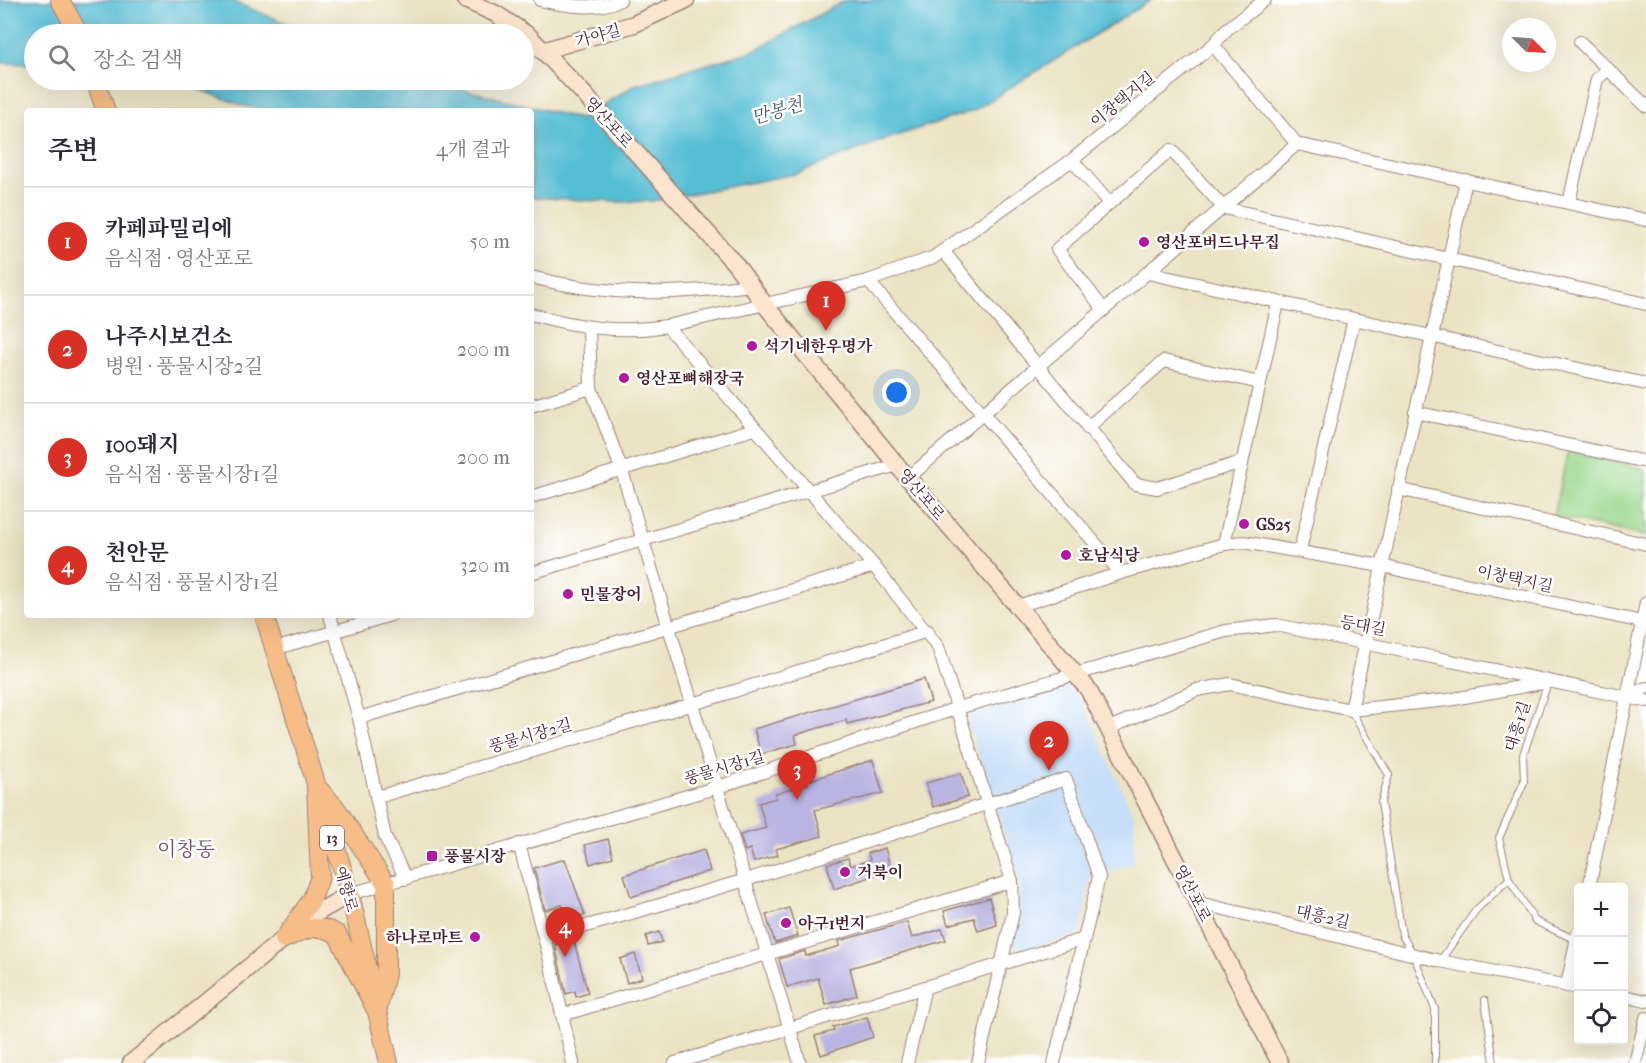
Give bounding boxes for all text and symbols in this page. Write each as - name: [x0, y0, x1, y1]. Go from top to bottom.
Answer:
- north arrow: [1502, 18, 1556, 72]
- street label: 가야길: [573, 20, 623, 51]
- search box: [24, 24, 534, 90]
- icon: search: [45, 41, 78, 74]
- text: 장소 검색: [93, 47, 183, 73]
- street label: 이창택지길: [1086, 68, 1158, 131]
- street label: 영산포로: [581, 93, 637, 152]
- water label: 만봉천: [749, 94, 807, 129]
- text: 주변: [48, 135, 98, 166]
- text: 4개 결과: [436, 138, 510, 161]
- text: 카페파밀리에: [105, 216, 233, 242]
- text: 1: [64, 230, 71, 253]
- text: 50 m: [469, 230, 510, 253]
- place label: 영산포버드나무집: [1156, 233, 1280, 252]
- marker: 영산포버드나무집: [1137, 235, 1151, 249]
- text: 음식점 · 영산포로: [105, 247, 253, 270]
- pin: 1: [806, 282, 846, 331]
- text: 나주시보건소: [105, 324, 233, 350]
- place label: 석기네한우명가: [764, 337, 873, 356]
- text: 2: [62, 338, 73, 361]
- text: 200 m: [457, 338, 510, 361]
- marker: 석기네한우명가: [745, 339, 759, 353]
- text: 병원 · 풍물시장2길: [105, 355, 263, 378]
- place label: 영산포뼈해장국: [636, 369, 745, 388]
- marker: 영산포뼈해장국: [617, 371, 631, 385]
- your location: [882, 378, 911, 407]
- text: 100돼지: [105, 432, 180, 458]
- text: 3: [63, 446, 72, 469]
- text: 200 m: [457, 446, 510, 469]
- text: 음식점 · 풍물시장1길: [105, 463, 279, 486]
- street label: 영산포로: [894, 465, 949, 525]
- place label: GS25: [1256, 515, 1291, 534]
- marker: GS25: [1237, 517, 1251, 531]
- text: 천안문: [105, 540, 169, 566]
- place label: 호남식당: [1078, 546, 1140, 565]
- marker: 호남식당: [1059, 548, 1073, 562]
- text: 4: [62, 554, 73, 577]
- text: 320 m: [460, 554, 510, 577]
- street label: 이창택지길: [1475, 561, 1555, 596]
- text: 음식점 · 풍물시장1길: [105, 571, 279, 594]
- place label: 민물장어: [580, 585, 642, 604]
- marker: 민물장어: [561, 587, 575, 601]
- street label: 등대길: [1338, 612, 1387, 639]
- street label: 대흥1길: [1501, 698, 1534, 754]
- street label: 풍물시장2길: [486, 715, 574, 756]
- pin: 2: [1030, 722, 1068, 771]
- street label: 풍물시장1길: [682, 746, 767, 789]
- pin: 3: [778, 750, 816, 800]
- road number: 13: [320, 826, 344, 850]
- district label: 이창동: [157, 838, 215, 861]
- place label: 풍물시장: [444, 847, 506, 866]
- marker: 풍물시장: [425, 849, 439, 863]
- street label: 영산포로: [1170, 861, 1215, 926]
- place label: 거북이: [857, 863, 903, 882]
- street label: 예향로: [331, 864, 362, 915]
- marker: 거북이: [838, 865, 852, 879]
- map controls: [1574, 883, 1628, 1045]
- button: +: [1574, 883, 1628, 937]
- street label: 대흥2길: [1294, 901, 1352, 932]
- pin: 4: [546, 908, 584, 957]
- place label: 아구1번지: [798, 914, 866, 933]
- marker: 아구1번지: [779, 916, 793, 930]
- place label: 하나로마트: [386, 928, 464, 947]
- marker: 하나로마트: [468, 930, 482, 944]
- button: −: [1574, 937, 1628, 991]
- button: locate: [1574, 991, 1628, 1045]

